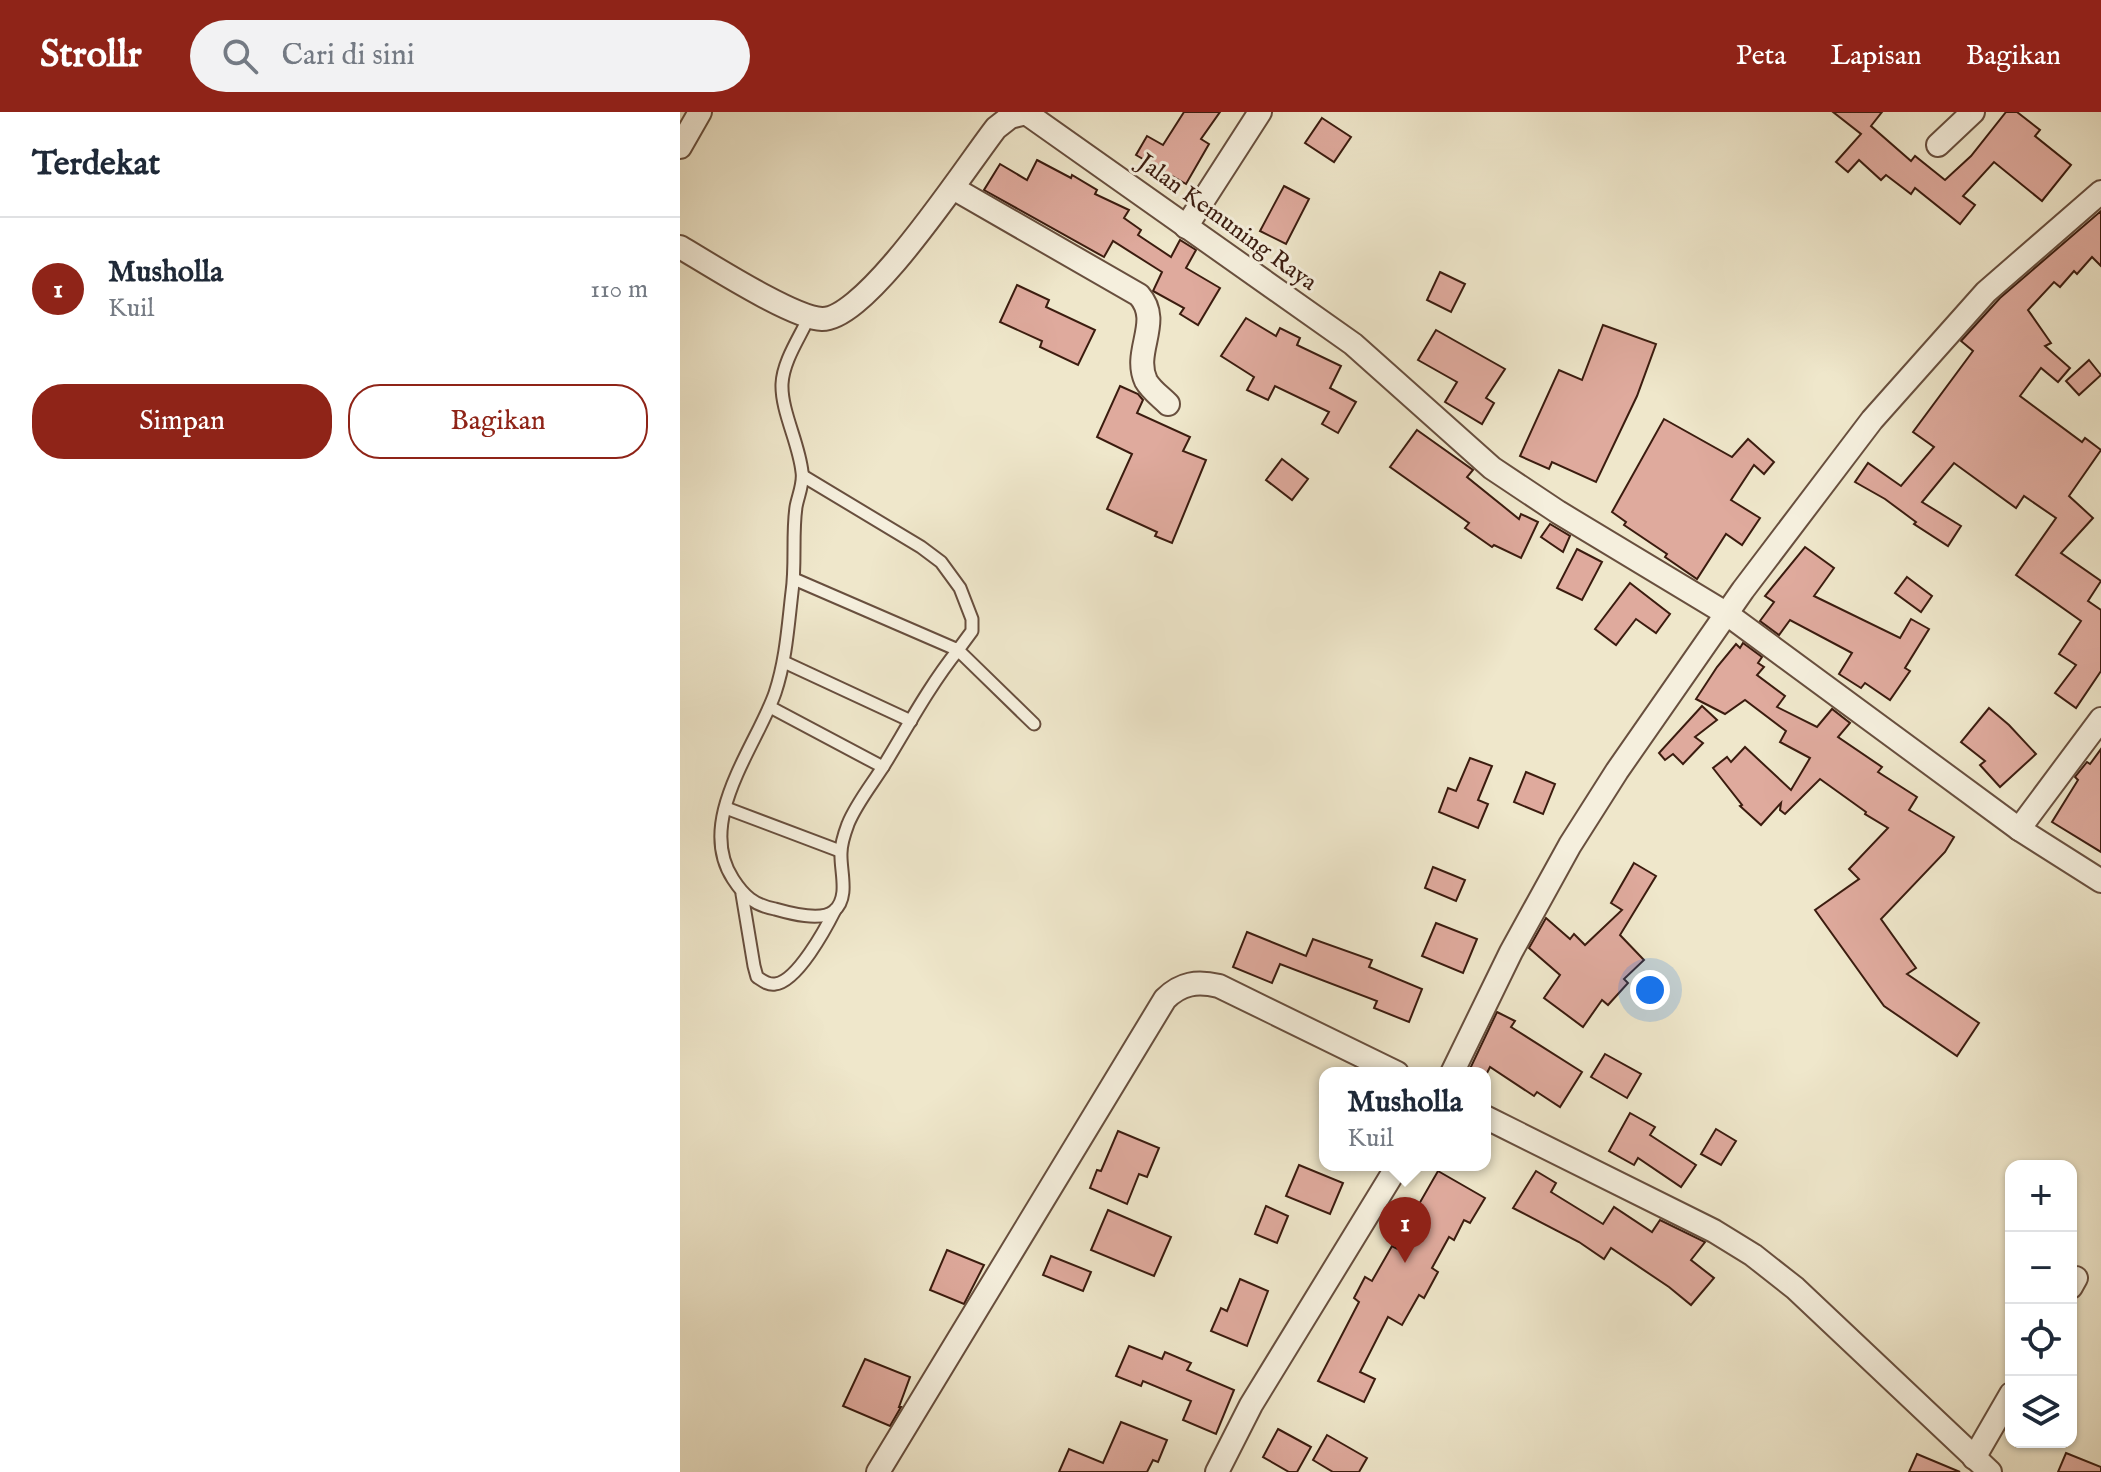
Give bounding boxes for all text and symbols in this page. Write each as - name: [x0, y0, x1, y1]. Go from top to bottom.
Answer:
- search box: [190, 20, 750, 92]
- text: Strollr: [40, 32, 142, 80]
- icon: search: [218, 34, 262, 78]
- text: Cari di sini: [282, 37, 415, 75]
- text: Peta: [1736, 39, 1786, 74]
- text: Lapisan: [1830, 39, 1922, 74]
- text: Bagikan: [1966, 39, 2061, 74]
- text: Terdekat: [32, 143, 160, 186]
- street label: Jalan Kemuning Raya: [1129, 146, 1323, 299]
- text: Musholla: [108, 254, 223, 292]
- text: 1: [53, 273, 63, 306]
- text: 110 m: [590, 273, 648, 306]
- text: Kuil: [108, 292, 154, 325]
- button: Simpan: [32, 384, 332, 459]
- button: Bagikan: [348, 384, 648, 459]
- your location: [1630, 970, 1670, 1010]
- popup: [1319, 1067, 1491, 1171]
- text: Musholla: [1347, 1084, 1463, 1122]
- text: Kuil: [1347, 1122, 1394, 1155]
- map controls: [2005, 1160, 2077, 1448]
- button: +: [2005, 1160, 2077, 1232]
- pin: 1: [1379, 1197, 1431, 1263]
- button: −: [2005, 1232, 2077, 1304]
- button: locate: [2005, 1304, 2077, 1376]
- button: layers: [2005, 1376, 2077, 1448]

